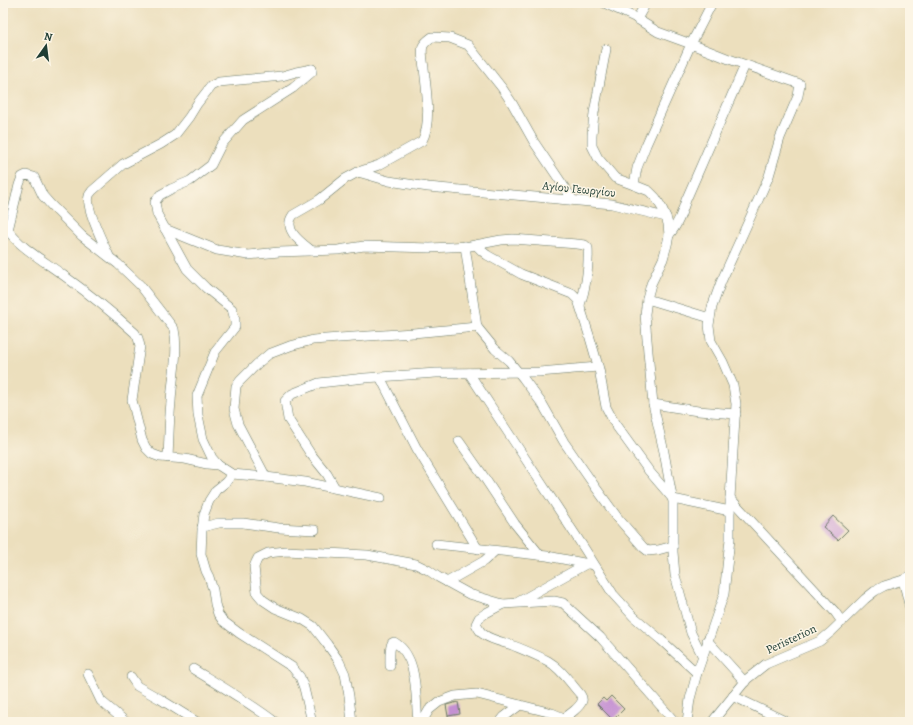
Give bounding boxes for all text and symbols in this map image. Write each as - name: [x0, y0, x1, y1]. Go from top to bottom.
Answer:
- north arrow: [26, 26, 66, 66]
- text: N: [43, 29, 54, 45]
- street label: Αγίου Γεωργίου: [541, 177, 616, 201]
- street label: Peristerion: [763, 620, 819, 658]

